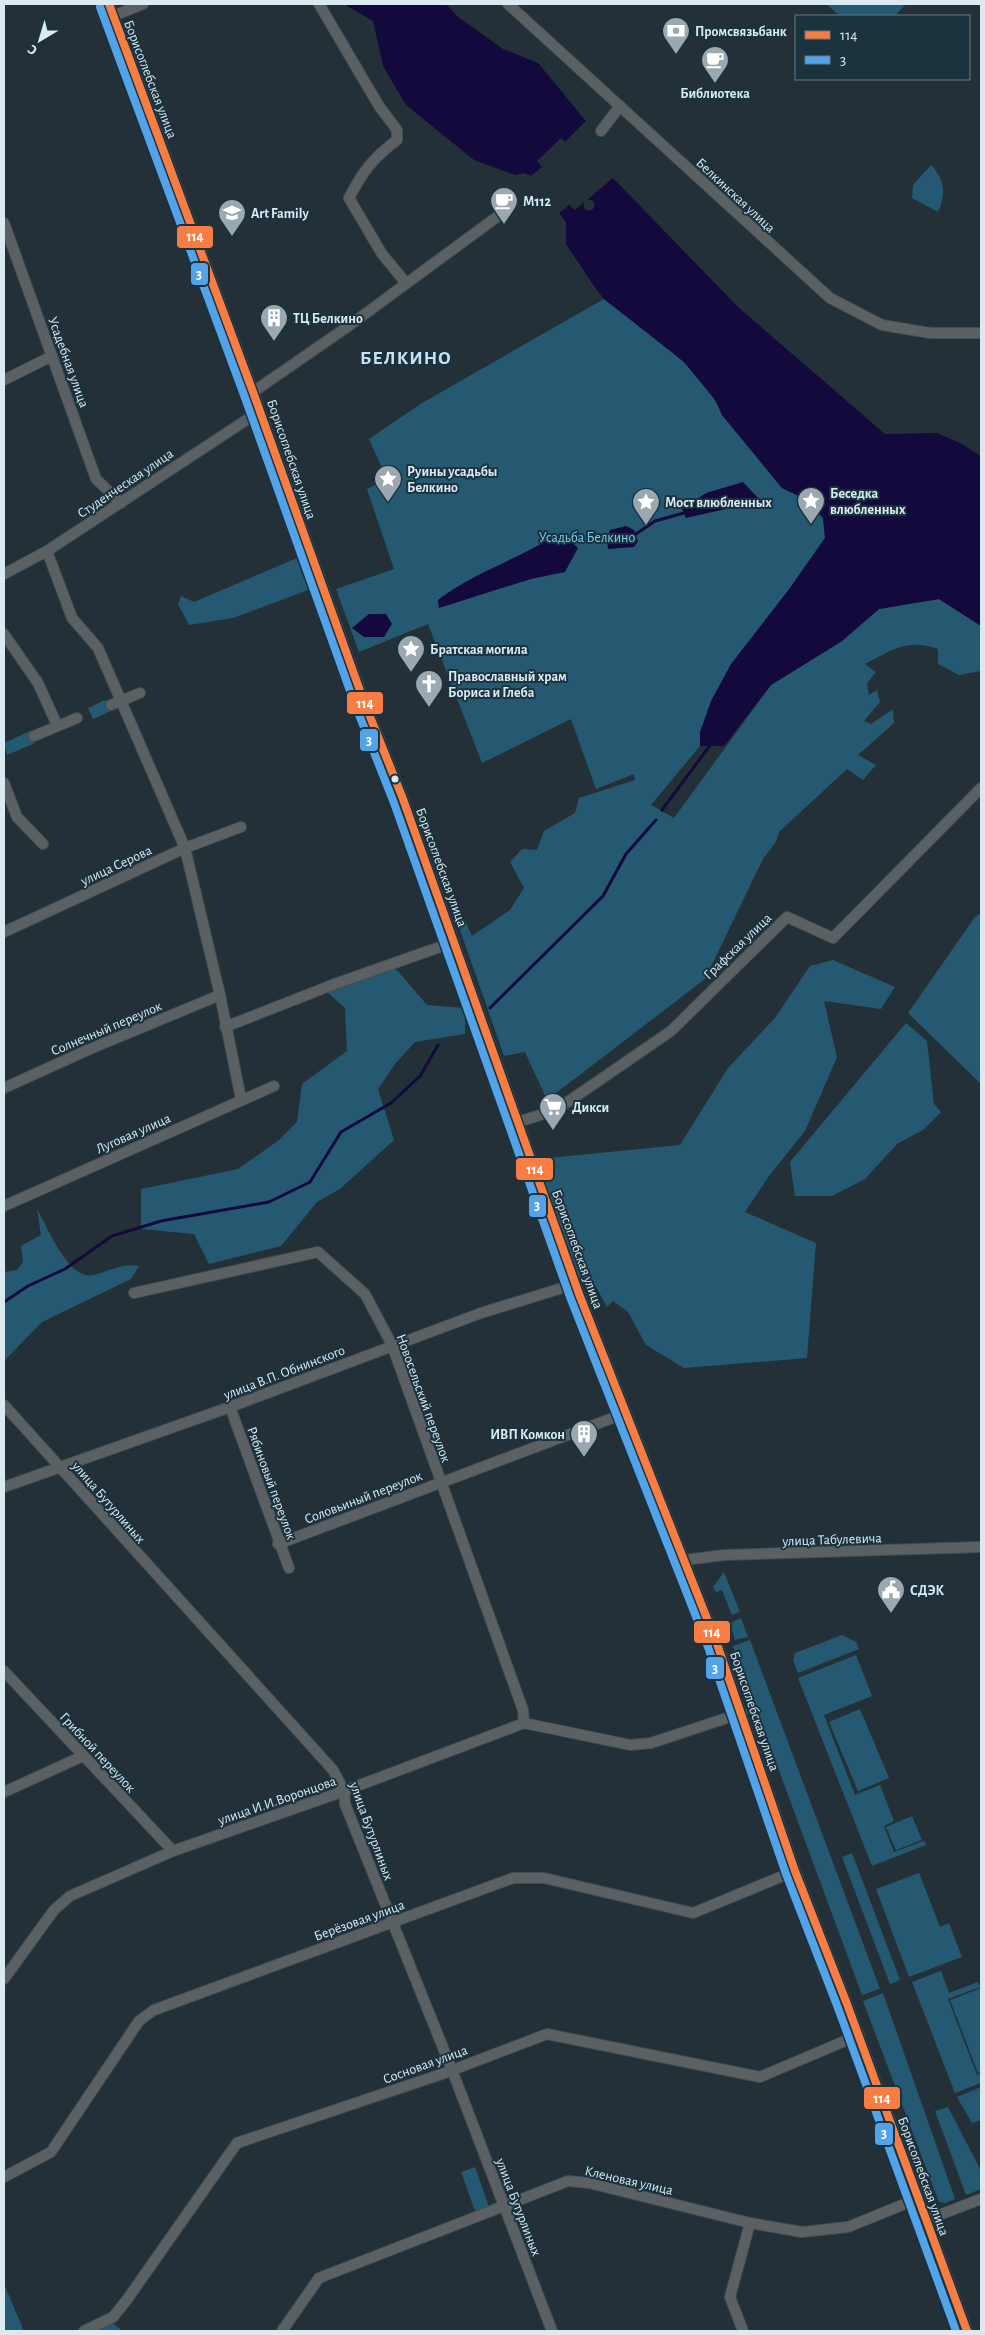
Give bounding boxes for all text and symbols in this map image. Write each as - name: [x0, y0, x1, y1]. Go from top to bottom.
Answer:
- north arrow: [15, 15, 65, 65]
- legend: [795, 15, 970, 80]
- bank icon: Промсвязьбанк: [661, 16, 691, 55]
- street label: Борисоглебская улица: [121, 18, 179, 141]
- place label: Промсвязьбанк: [695, 25, 787, 39]
- text: 114: [840, 28, 858, 43]
- text: С: [25, 41, 40, 57]
- cafe icon: Библиотека: [700, 45, 730, 84]
- text: 3: [840, 53, 846, 68]
- place label: Библиотека: [680, 87, 750, 101]
- street label: Белкинская улица: [693, 156, 778, 236]
- cafe icon: М112: [489, 186, 519, 225]
- place label: М112: [523, 195, 552, 209]
- school or university icon: Art Family: [217, 198, 247, 237]
- place label: Art Family: [251, 207, 309, 221]
- line badge: 114: [176, 225, 214, 249]
- text: 114: [186, 230, 204, 244]
- line badge: 3: [190, 262, 209, 286]
- text: 3: [196, 268, 202, 282]
- building icon: ТЦ Белкино: [259, 303, 289, 342]
- place label: ТЦ Белкино: [293, 312, 363, 326]
- street label: Усадебная улица: [45, 315, 91, 410]
- district label: БЕЛКИНО: [360, 349, 452, 368]
- street label: Борисоглебская улица: [264, 398, 318, 522]
- street label: Студенческая улица: [75, 446, 177, 521]
- place icon: Руины усадьбы Белкино: [373, 464, 403, 503]
- place label: Руины усадьбы Белкино: [407, 465, 497, 495]
- place icon: Беседка влюбленных: [796, 486, 826, 525]
- place icon: Мост влюбленных: [631, 487, 661, 526]
- place label: Беседка влюбленных: [830, 487, 906, 517]
- place label: Мост влюбленных: [665, 496, 772, 510]
- park label: Усадьба Белкино: [539, 531, 636, 545]
- place icon: Братская могила: [396, 634, 426, 673]
- place label: Братская могила: [430, 643, 528, 657]
- church icon: Православный храм Бориса и Глеба: [414, 669, 444, 708]
- place label: Православный храм Бориса и Глеба: [448, 670, 567, 700]
- line badge: 114: [346, 691, 384, 715]
- text: 114: [356, 697, 374, 711]
- line badge: 3: [359, 728, 379, 752]
- text: 3: [366, 734, 372, 748]
- unlabelled marker: [390, 774, 400, 784]
- street label: Борисоглебская улица: [413, 806, 469, 929]
- street label: улица Серова: [78, 843, 154, 889]
- street label: Графская улица: [701, 911, 775, 982]
- street label: Солнечный переулок: [49, 999, 164, 1059]
- supermarket icon: Дикси: [538, 1092, 568, 1131]
- place label: Дикси: [572, 1101, 609, 1115]
- street label: Луговая улица: [94, 1111, 173, 1157]
- line badge: 114: [515, 1157, 554, 1181]
- text: 114: [526, 1163, 544, 1177]
- street label: Борисоглебская улица: [549, 1188, 605, 1311]
- line badge: 3: [528, 1194, 547, 1218]
- text: 3: [534, 1199, 540, 1213]
- street label: Новосельский переулок: [393, 1332, 453, 1465]
- street label: улица В.П. Обнинского: [221, 1343, 347, 1403]
- building icon: ИВП Комкон: [569, 1419, 599, 1458]
- street label: Рябиновый переулок: [244, 1425, 298, 1542]
- place label: ИВП Комкон: [490, 1428, 565, 1442]
- street label: улица Бутурлиных: [68, 1458, 147, 1546]
- street label: Соловьиный переулок: [303, 1469, 425, 1527]
- street label: улица Табулевича: [781, 1531, 883, 1549]
- public building icon: СДЭК: [876, 1575, 906, 1614]
- place label: СДЭК: [910, 1584, 944, 1598]
- line badge: 114: [693, 1620, 731, 1644]
- text: 114: [703, 1626, 721, 1640]
- street label: Борисоглебская улица: [727, 1650, 781, 1774]
- line badge: 3: [705, 1656, 725, 1680]
- text: 3: [712, 1662, 718, 1676]
- street label: Грибной переулок: [57, 1710, 138, 1796]
- street label: улица И.И.Воронцова: [216, 1774, 339, 1828]
- street label: улица Бутурлиных: [346, 1779, 395, 1882]
- street label: Берёзовая улица: [312, 1898, 407, 1944]
- street label: Сосновая улица: [381, 2043, 470, 2087]
- line badge: 114: [863, 2086, 901, 2110]
- text: 114: [873, 2092, 891, 2106]
- street label: Борисоглебская улица: [895, 2115, 951, 2238]
- line badge: 3: [874, 2122, 894, 2146]
- text: 3: [881, 2127, 887, 2141]
- street label: улица Бутурлиных: [493, 2156, 543, 2258]
- street label: Кленовая улица: [583, 2164, 675, 2198]

